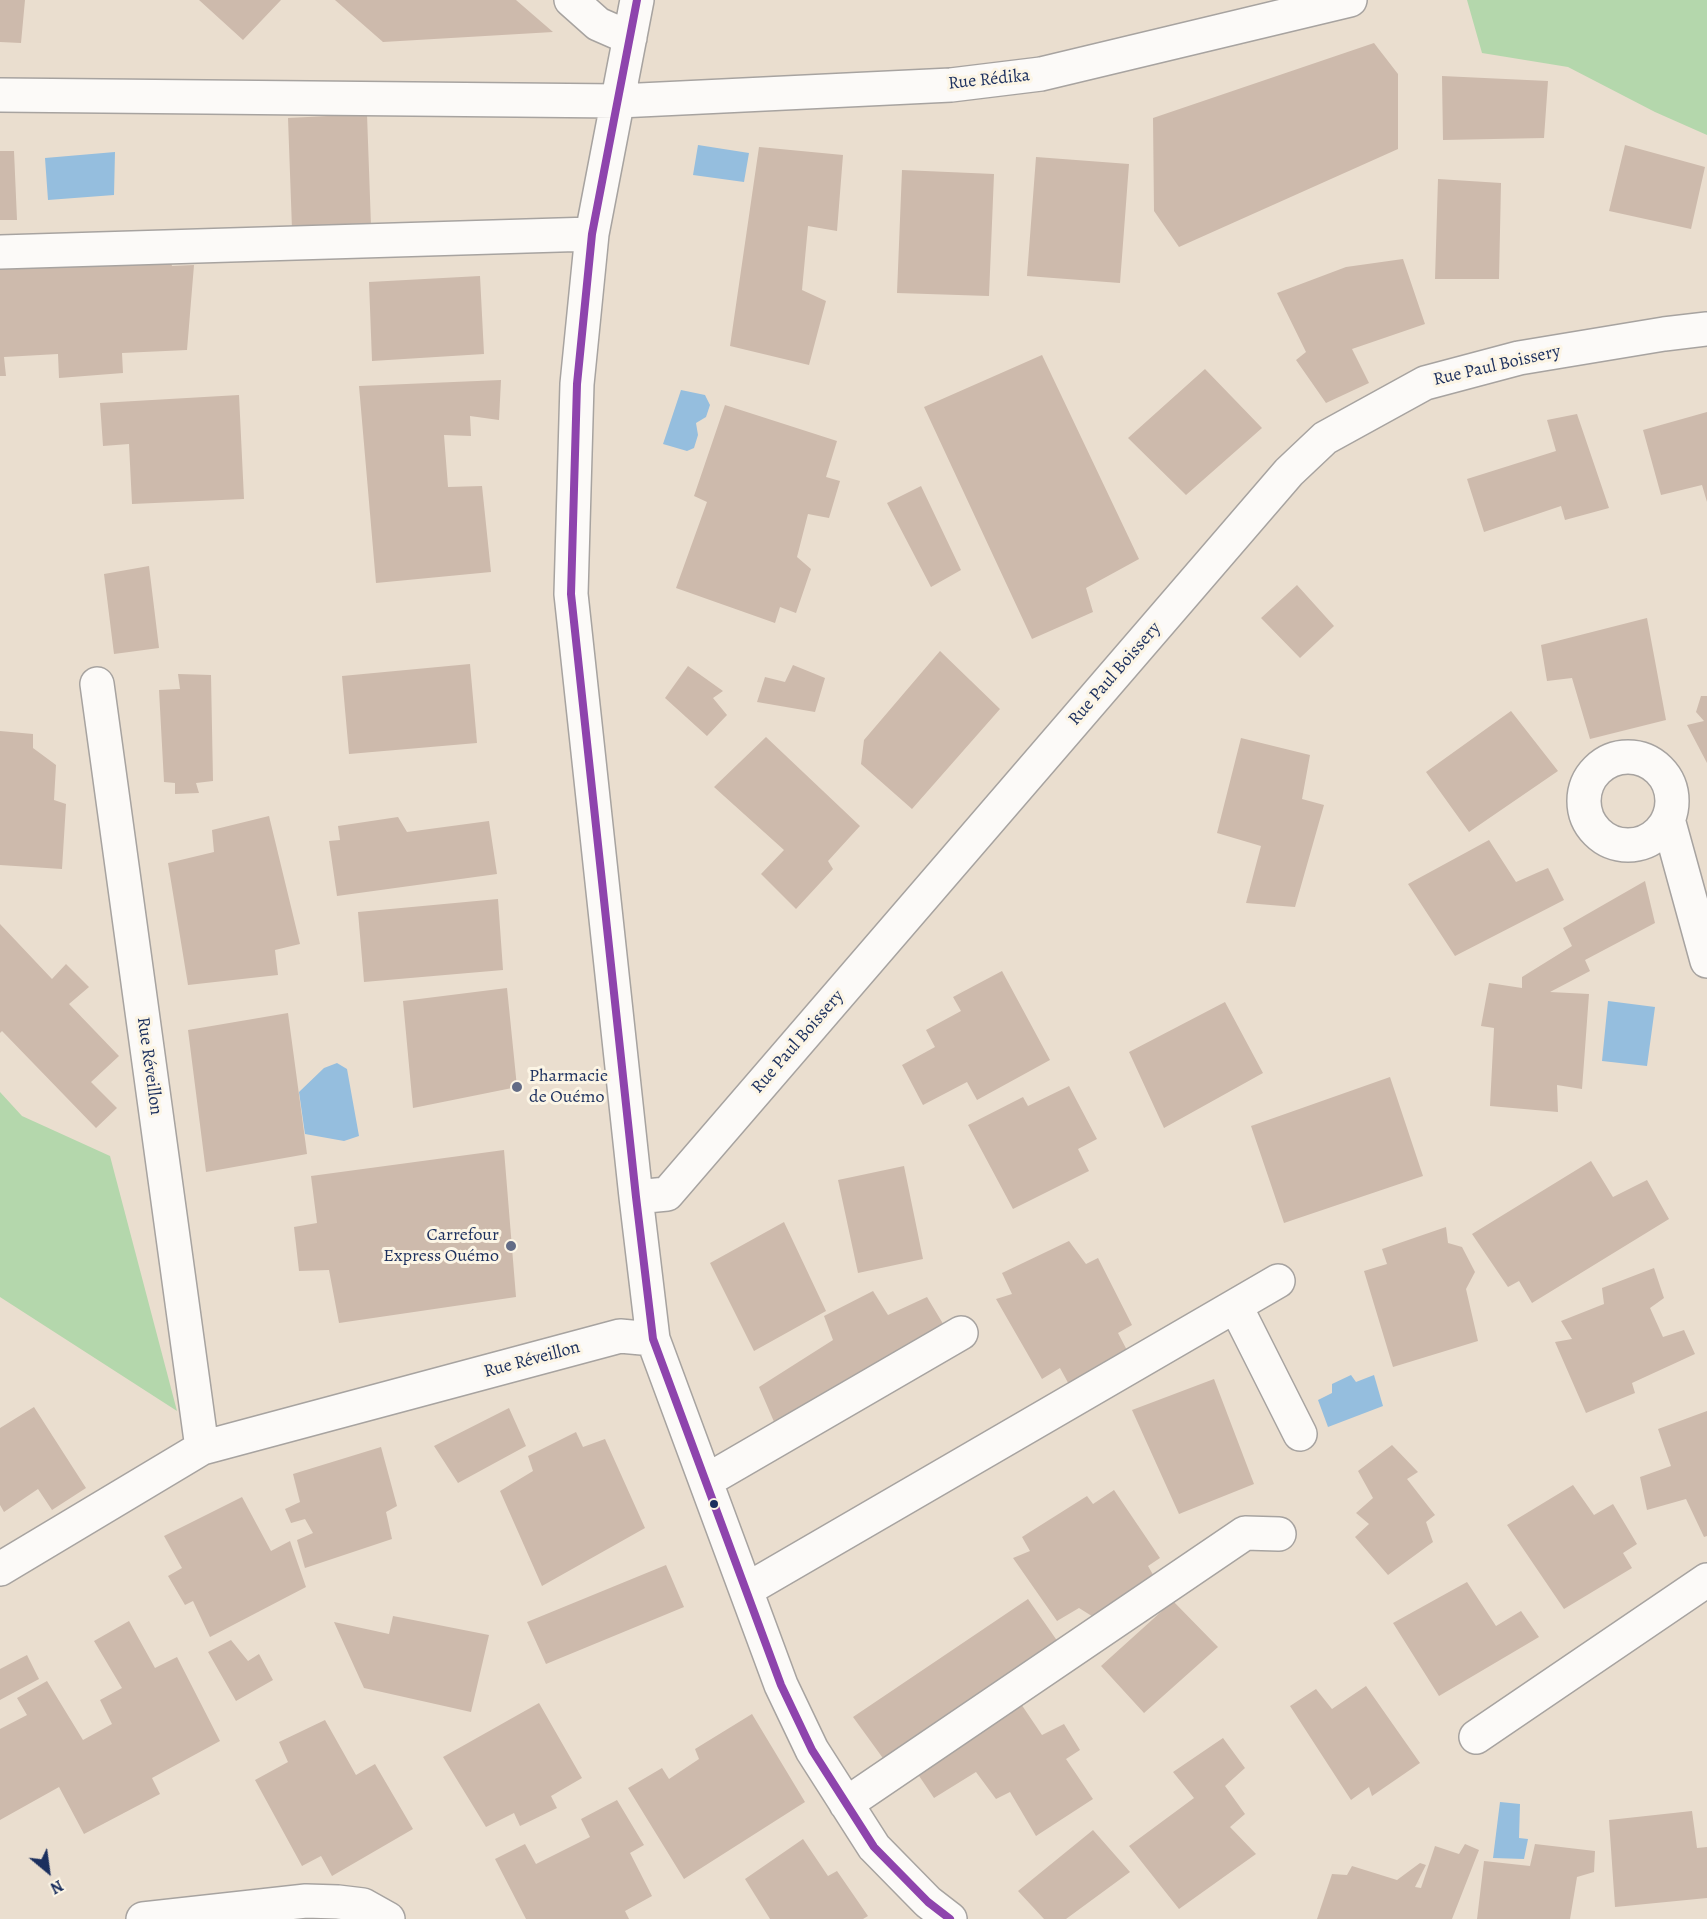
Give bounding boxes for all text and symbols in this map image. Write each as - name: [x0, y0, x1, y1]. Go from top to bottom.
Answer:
- street label: Rue Rédika: [947, 65, 1031, 95]
- street label: Rue Paul Boissery: [1431, 341, 1563, 391]
- street label: Rue Paul Boissery: [1064, 618, 1166, 730]
- street label: Rue Paul Boissery: [747, 986, 849, 1098]
- street label: Rue Réveillon: [131, 1016, 167, 1116]
- place label: Pharmacie de Ouémo: [529, 1066, 608, 1108]
- marker: Pharmacie de Ouémo: [510, 1080, 524, 1094]
- place label: Carrefour Express Ouémo: [383, 1225, 499, 1268]
- marker: Carrefour Express Ouémo: [504, 1239, 518, 1253]
- street label: Rue Réveillon: [481, 1337, 583, 1383]
- unlabelled marker: [708, 1498, 720, 1510]
- north arrow: [18, 1841, 78, 1901]
- text: N: [46, 1874, 67, 1899]

